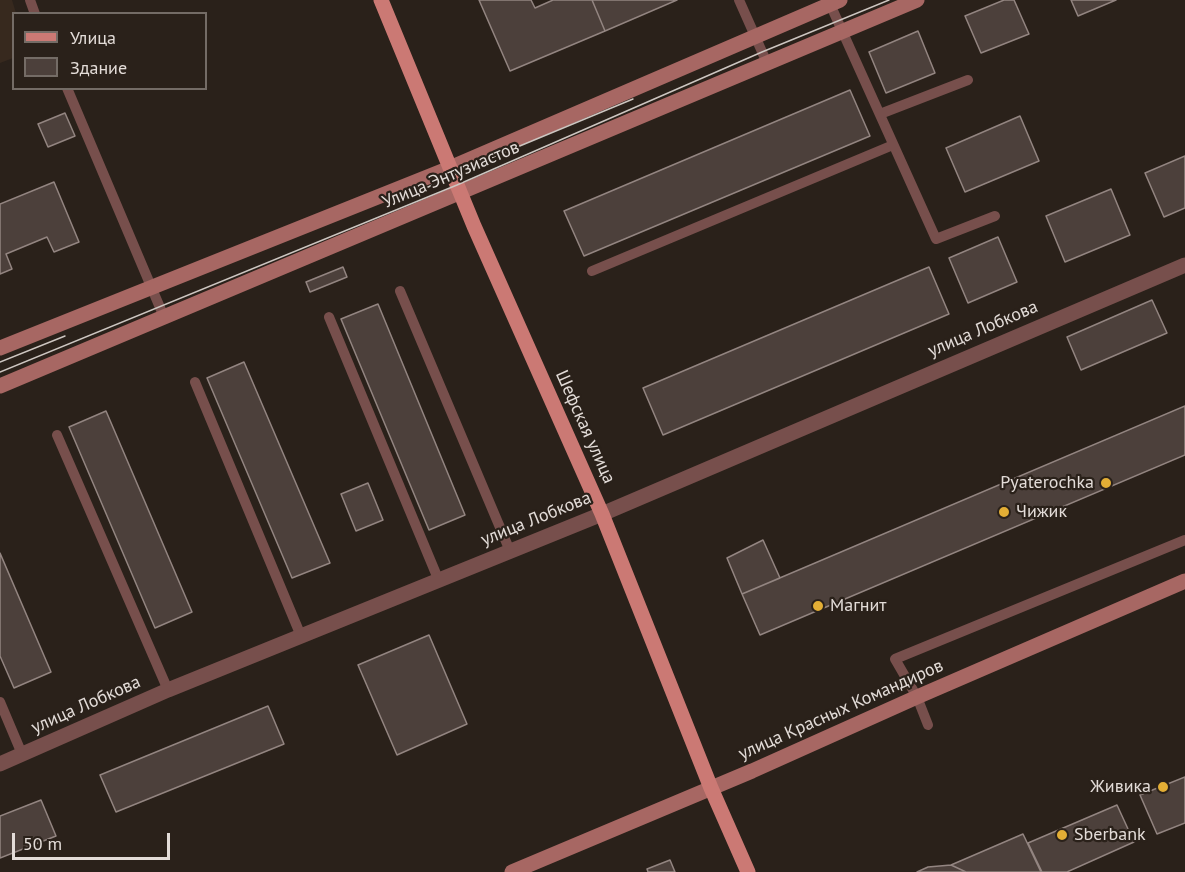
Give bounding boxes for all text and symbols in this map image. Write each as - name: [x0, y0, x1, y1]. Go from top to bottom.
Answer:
- legend: [12, 12, 207, 90]
- text: Улица: [70, 26, 116, 49]
- text: Здание: [70, 56, 127, 79]
- street label: Улица Энтузиастов: [379, 136, 523, 214]
- street label: улица Лобкова: [925, 296, 1041, 362]
- street label: Шефская улица: [550, 367, 620, 487]
- place label: Pyaterochka: [1000, 472, 1094, 494]
- marker: Pyaterochka: [1099, 476, 1113, 490]
- street label: улица Лобкова: [478, 487, 594, 551]
- place label: Чижик: [1016, 501, 1067, 523]
- marker: Чижик: [997, 505, 1011, 519]
- place label: Магнит: [830, 595, 887, 617]
- marker: Магнит: [811, 599, 825, 613]
- street label: улица Красных Командиров: [735, 655, 947, 765]
- street label: улица Лобкова: [28, 671, 144, 739]
- place label: Живика: [1090, 776, 1151, 798]
- marker: Живика: [1156, 780, 1170, 794]
- scale bar: [15, 821, 172, 859]
- place label: Sberbank: [1074, 824, 1146, 846]
- marker: Sberbank: [1055, 828, 1069, 842]
- text: 50 m: [23, 832, 62, 855]

